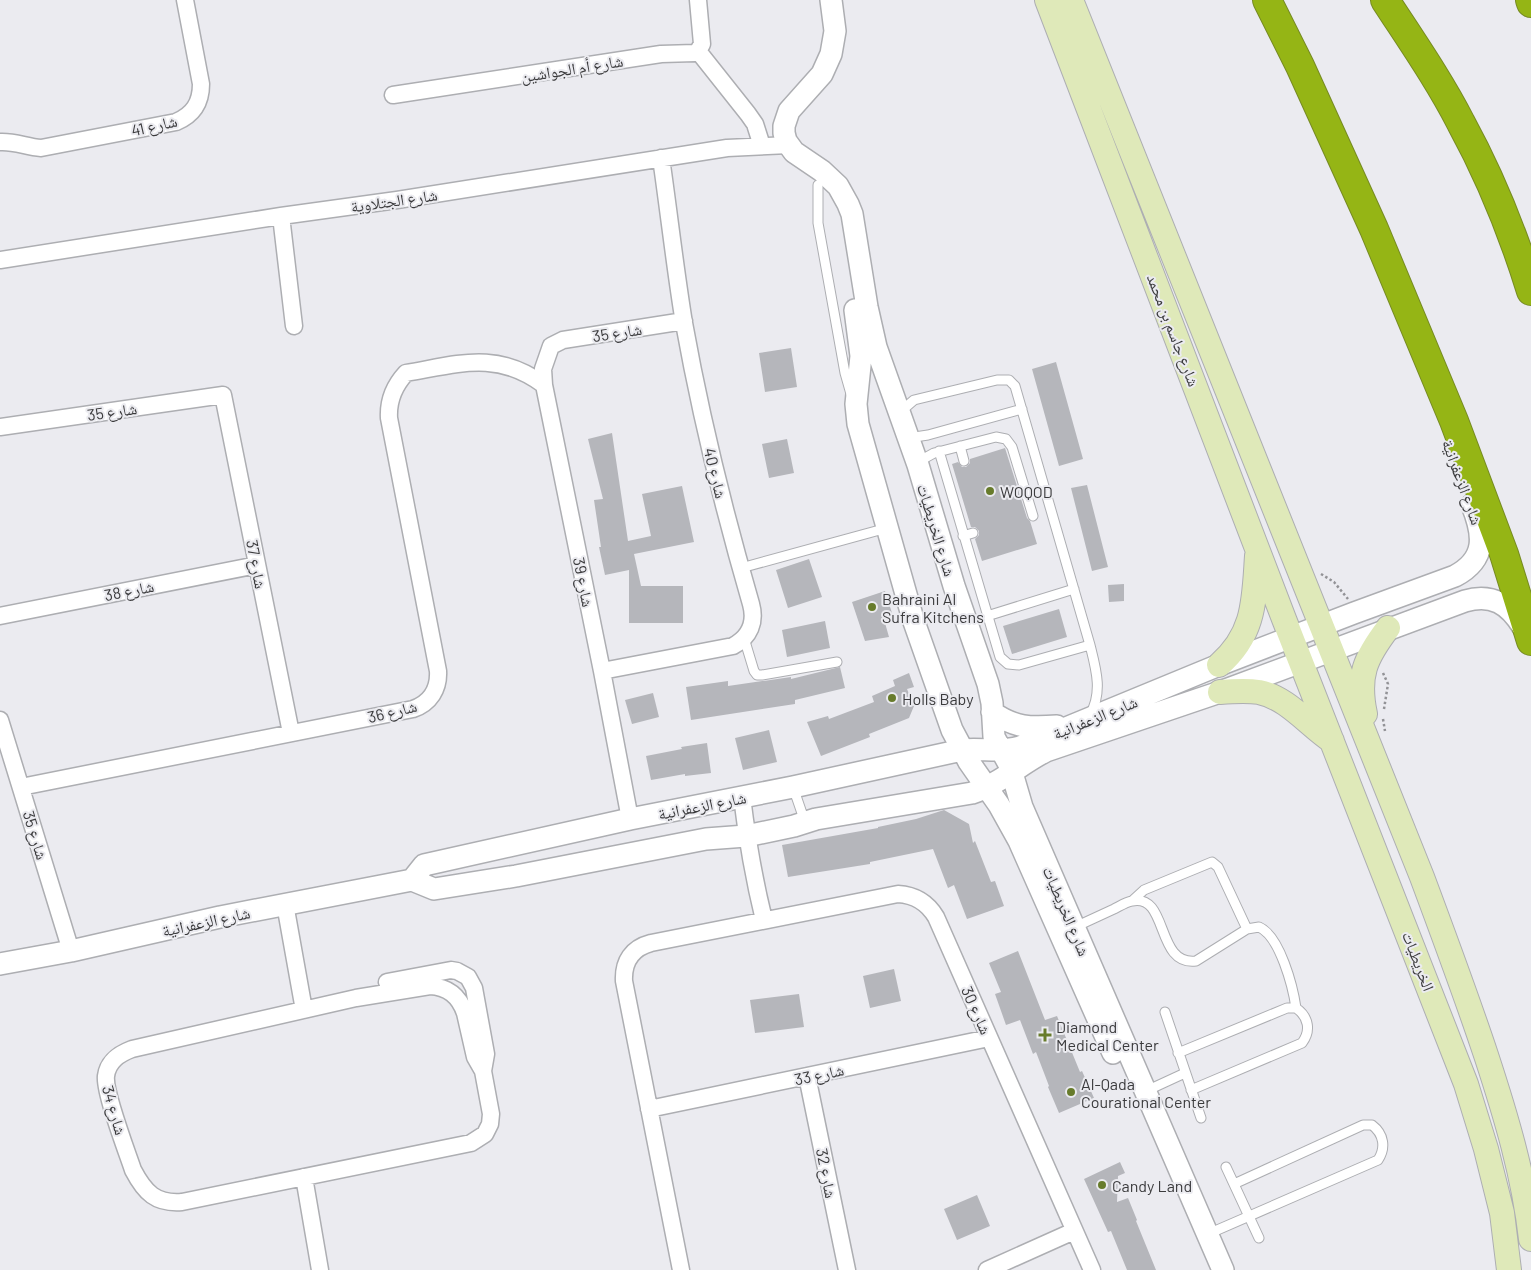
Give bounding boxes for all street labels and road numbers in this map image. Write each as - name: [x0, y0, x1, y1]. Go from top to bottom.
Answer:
- street label: شارع أم الجواشين: [520, 51, 625, 87]
- street label: شارع 41: [129, 111, 179, 141]
- street label: شارع الجتلاوية: [350, 185, 439, 217]
- street label: شارع جاسم بن محمد: [1142, 271, 1204, 390]
- street label: شارع 35: [591, 319, 644, 347]
- street label: شارع 35: [86, 398, 138, 426]
- street label: شارع الزعفرانية: [1437, 437, 1487, 528]
- street label: شارع 40: [699, 446, 731, 501]
- street label: شارع الخريطيات: [912, 481, 960, 579]
- street label: شارع 37: [241, 538, 271, 590]
- street label: شارع 39: [568, 556, 598, 609]
- street label: شارع 38: [103, 576, 156, 606]
- street label: شارع الزعفرانية: [1050, 691, 1141, 744]
- street label: شارع 36: [365, 696, 419, 728]
- street label: شارع الزعفرانية: [656, 787, 748, 825]
- street label: شارع 35: [18, 808, 52, 862]
- street label: شارع الخريطيات: [1038, 863, 1094, 960]
- street label: شارع الزعفرانية: [160, 902, 252, 942]
- street label: الخريطيات: [1398, 929, 1439, 994]
- street label: شارع 30: [956, 983, 996, 1038]
- street label: شارع 33: [793, 1059, 846, 1090]
- street label: شارع 34: [97, 1083, 131, 1138]
- street label: شارع 32: [811, 1146, 841, 1200]

